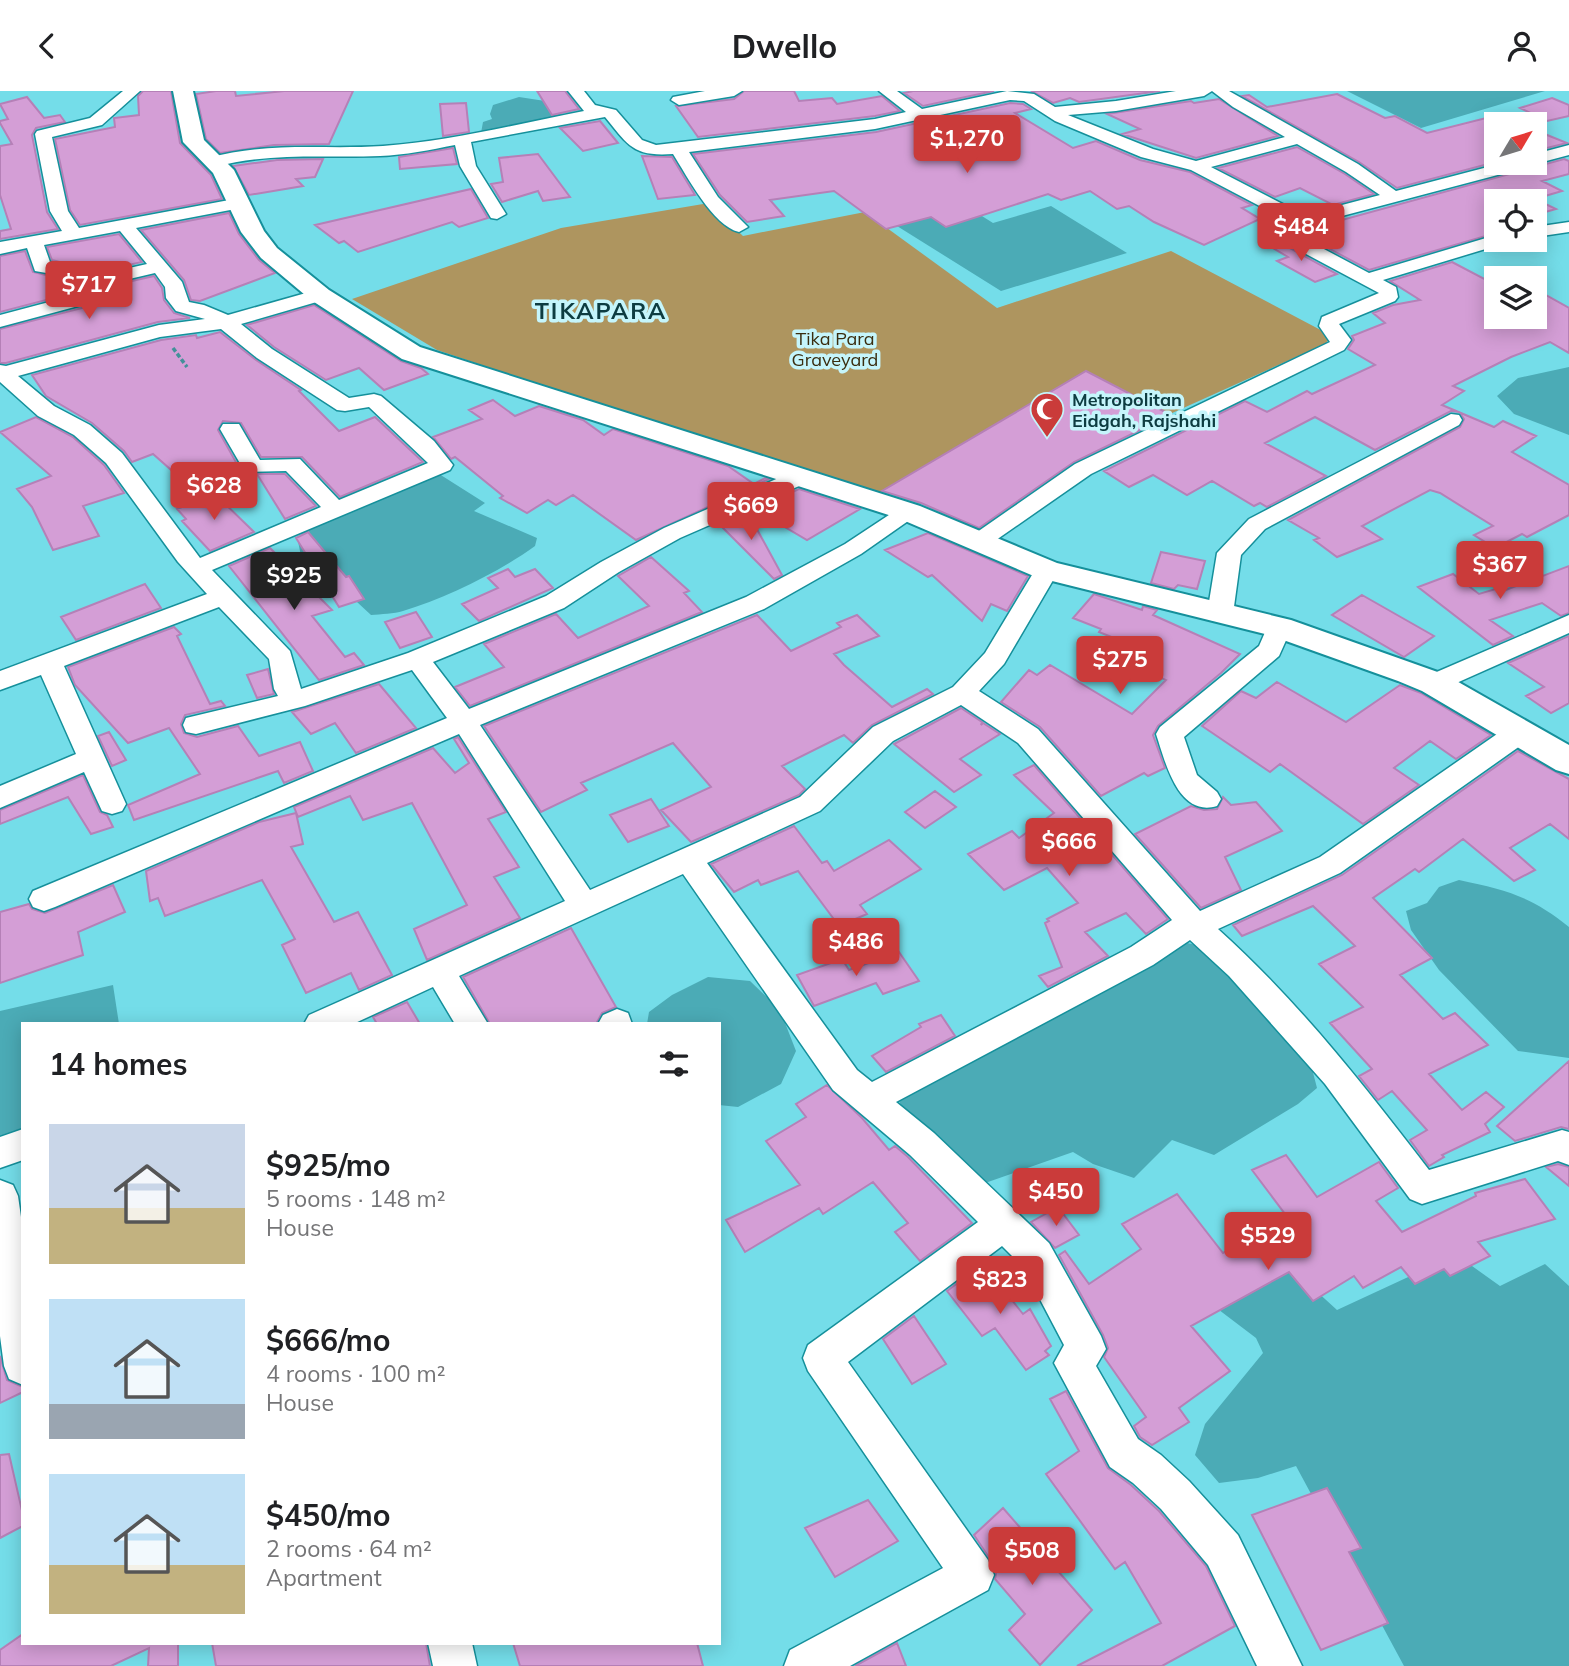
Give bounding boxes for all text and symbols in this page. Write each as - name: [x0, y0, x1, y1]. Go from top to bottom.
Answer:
- text: Dwello: [732, 26, 837, 66]
- icon: back: [28, 27, 66, 65]
- icon: person: [1503, 27, 1541, 65]
- north arrow: [1484, 112, 1547, 175]
- map controls: [1484, 112, 1547, 329]
- pin: $1,270: [910, 115, 1024, 175]
- text: $1,270: [930, 123, 1004, 152]
- button: locate: [1484, 189, 1547, 252]
- pin: $484: [1260, 204, 1342, 263]
- text: $484: [1273, 211, 1329, 240]
- pin: $717: [48, 261, 130, 321]
- button: layers: [1484, 266, 1547, 329]
- text: $717: [61, 269, 117, 298]
- district label: TIKAPARA: [535, 296, 667, 325]
- park label: Tika Para Graveyard: [792, 327, 878, 371]
- place label: Metropolitan Eidgah, Rajshahi: [1072, 388, 1216, 432]
- mosque icon: Metropolitan Eidgah, Rajshahi: [1028, 390, 1066, 439]
- pin: $628: [173, 463, 255, 522]
- text: $628: [186, 470, 242, 499]
- pin: $669: [710, 483, 792, 542]
- text: $669: [723, 490, 779, 519]
- pin: $367: [1459, 541, 1541, 601]
- text: $367: [1472, 549, 1528, 578]
- pin: $925: [253, 553, 335, 612]
- text: $925: [266, 560, 322, 589]
- pin: $275: [1079, 637, 1161, 696]
- text: $275: [1092, 644, 1148, 673]
- pin: $666: [1028, 819, 1110, 878]
- text: $666: [1041, 826, 1097, 855]
- pin: $486: [815, 919, 897, 978]
- text: $486: [828, 926, 884, 955]
- text: 14 homes: [49, 1045, 188, 1083]
- icon: filters: [655, 1045, 693, 1083]
- text: $925/mo: [266, 1146, 390, 1184]
- icon: home: [105, 1152, 189, 1236]
- pin: $450: [1015, 1169, 1097, 1228]
- text: $450: [1028, 1176, 1084, 1205]
- text: 5 rooms · 148 m²: [266, 1184, 446, 1213]
- text: House: [266, 1213, 334, 1242]
- pin: $529: [1227, 1213, 1309, 1272]
- text: $529: [1240, 1220, 1296, 1249]
- pin: $823: [959, 1257, 1041, 1316]
- text: $823: [972, 1264, 1028, 1293]
- text: $666/mo: [266, 1321, 390, 1359]
- icon: home: [105, 1327, 189, 1411]
- text: 4 rooms · 100 m²: [266, 1359, 446, 1388]
- text: House: [266, 1388, 334, 1417]
- text: $450/mo: [266, 1496, 390, 1534]
- icon: home: [105, 1502, 189, 1586]
- pin: $508: [991, 1527, 1073, 1587]
- text: 2 rooms · 64 m²: [266, 1534, 432, 1563]
- text: $508: [1004, 1535, 1060, 1564]
- text: Apartment: [266, 1563, 382, 1592]

